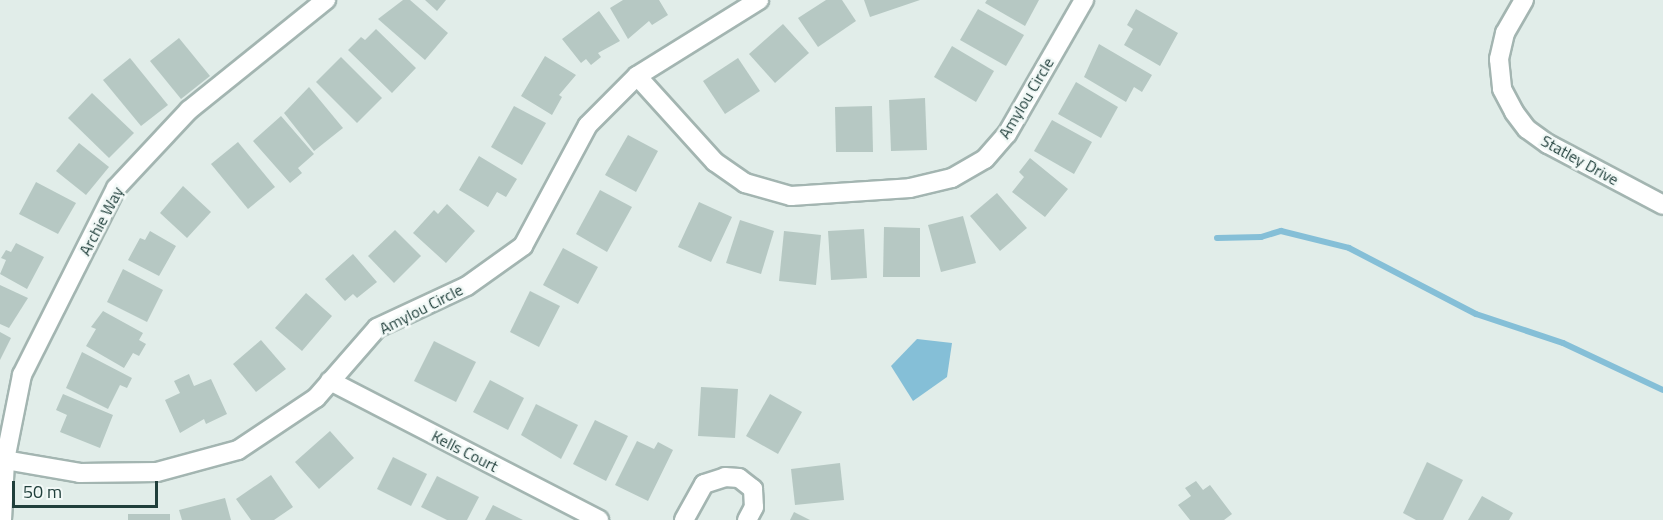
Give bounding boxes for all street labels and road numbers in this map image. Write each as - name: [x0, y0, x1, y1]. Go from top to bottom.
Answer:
- street label: Amylou Circle: [994, 54, 1058, 142]
- street label: Statley Drive: [1538, 131, 1622, 189]
- street label: Archie Way: [75, 183, 127, 259]
- street label: Amylou Circle: [376, 280, 466, 338]
- street label: Kells Court: [429, 426, 501, 476]

